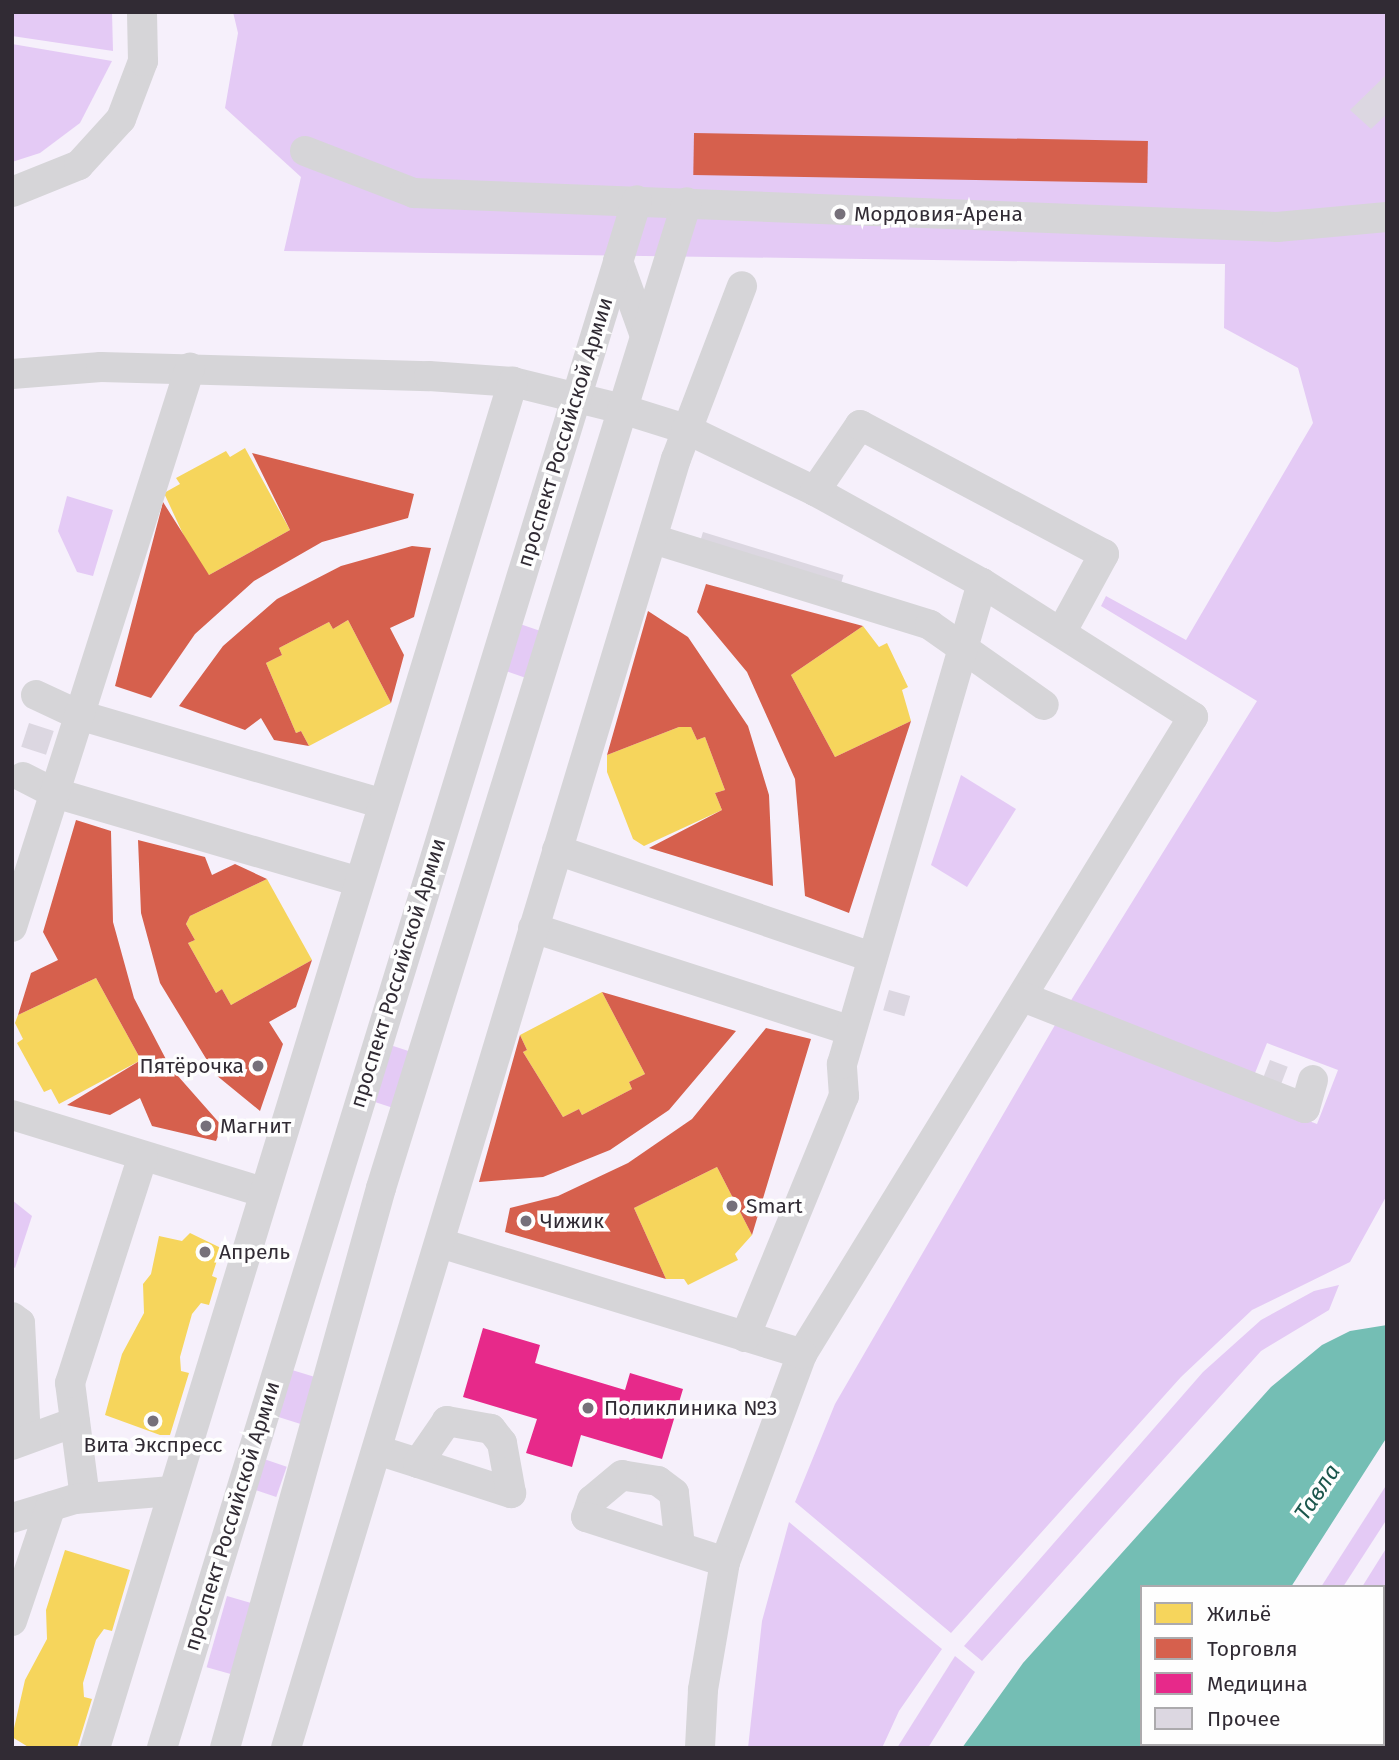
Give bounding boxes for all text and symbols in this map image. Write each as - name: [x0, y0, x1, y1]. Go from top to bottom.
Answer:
- place label: Мордовия-Арена: [854, 201, 1023, 227]
- marker: Мордовия-Арена: [832, 206, 848, 222]
- street label: проспект Российской Армии: [512, 294, 618, 570]
- street label: проспект Российской Армии: [345, 835, 451, 1111]
- place label: Пятёрочка: [140, 1053, 244, 1079]
- marker: Пятёрочка: [250, 1058, 266, 1074]
- place label: Магнит: [220, 1113, 291, 1139]
- marker: Магнит: [198, 1118, 214, 1134]
- place label: Smart: [746, 1193, 803, 1219]
- marker: Smart: [724, 1198, 740, 1214]
- place label: Чижик: [540, 1208, 604, 1234]
- marker: Чижик: [518, 1213, 534, 1229]
- place label: Апрель: [219, 1239, 290, 1265]
- marker: Апрель: [197, 1244, 213, 1260]
- street label: проспект Российской Армии: [179, 1378, 285, 1654]
- place label: Поликлиника №3: [604, 1395, 777, 1421]
- marker: Поликлиника №3: [578, 1398, 598, 1418]
- marker: Вита Экспресс: [145, 1413, 161, 1429]
- place label: Вита Экспресс: [84, 1432, 222, 1458]
- water label: Тавла: [1288, 1459, 1346, 1525]
- legend: [1140, 1585, 1385, 1746]
- text: Жильё: [1207, 1601, 1271, 1627]
- text: Торговля: [1207, 1636, 1298, 1662]
- text: Медицина: [1207, 1671, 1308, 1697]
- text: Прочее: [1207, 1706, 1280, 1732]

